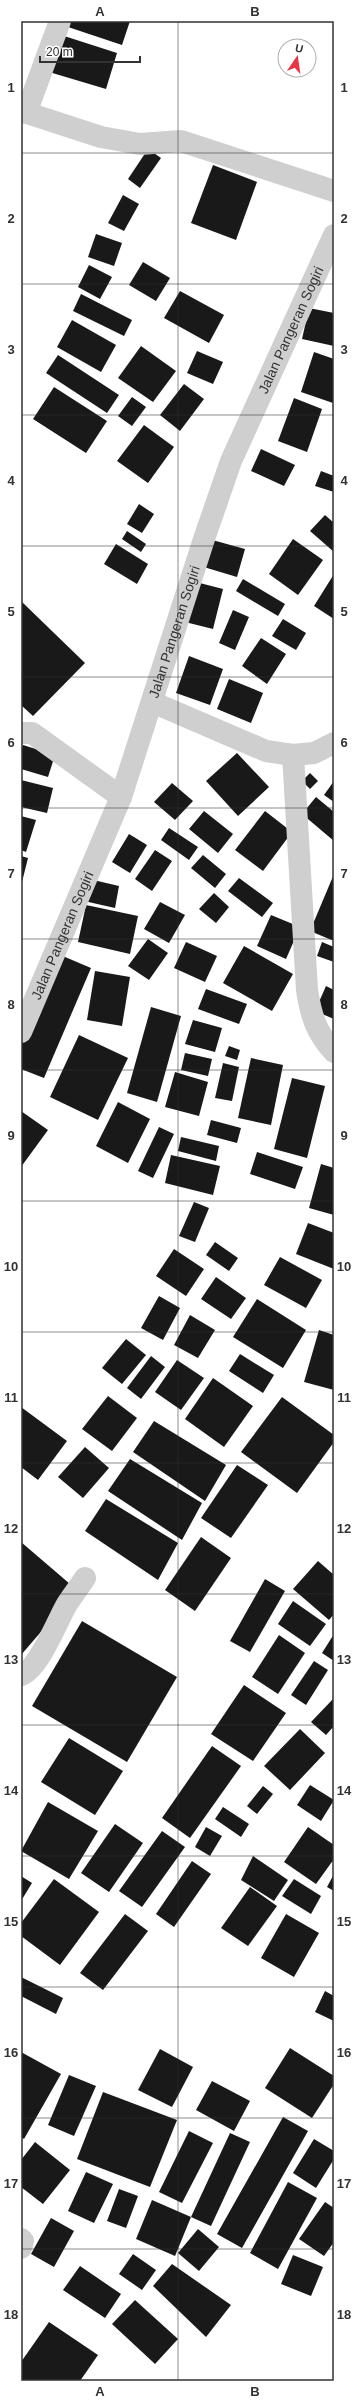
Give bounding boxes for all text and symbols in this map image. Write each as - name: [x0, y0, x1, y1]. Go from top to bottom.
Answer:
- text: A: [95, 4, 105, 19]
- text: B: [250, 4, 260, 19]
- scale bar: [40, 38, 140, 64]
- north arrow: [277, 38, 317, 78]
- text: U: [294, 42, 305, 55]
- text: 20 m: [46, 45, 73, 59]
- text: 1: [7, 80, 15, 95]
- text: 1: [340, 80, 348, 95]
- text: 2: [7, 211, 15, 226]
- text: 2: [340, 211, 348, 226]
- street label: Jalan Pangeran Sogiri: [255, 264, 327, 396]
- text: 3: [7, 342, 15, 357]
- text: 3: [340, 342, 348, 357]
- text: 4: [7, 473, 15, 488]
- text: 4: [340, 473, 348, 488]
- street label: Jalan Pangeran Sogiri: [145, 564, 203, 700]
- text: 5: [7, 604, 15, 619]
- text: 5: [340, 604, 348, 619]
- text: 6: [7, 735, 15, 750]
- text: 6: [340, 735, 348, 750]
- text: 7: [7, 866, 15, 881]
- text: 7: [340, 866, 348, 881]
- street label: Jalan Pangeran Sogiri: [28, 869, 96, 1002]
- text: 8: [7, 997, 15, 1012]
- text: 8: [340, 997, 348, 1012]
- text: 9: [7, 1128, 15, 1143]
- text: 9: [340, 1128, 348, 1143]
- text: 10: [4, 1259, 18, 1274]
- text: 10: [337, 1259, 351, 1274]
- text: 11: [4, 1390, 18, 1405]
- text: 11: [337, 1390, 351, 1405]
- text: 12: [4, 1521, 18, 1536]
- text: 12: [337, 1521, 351, 1536]
- text: 13: [4, 1652, 18, 1667]
- text: 13: [337, 1652, 351, 1667]
- text: 14: [4, 1783, 19, 1798]
- text: 14: [337, 1783, 352, 1798]
- text: 15: [4, 1914, 18, 1929]
- text: 15: [337, 1914, 351, 1929]
- text: 16: [4, 2045, 18, 2060]
- text: 16: [337, 2045, 351, 2060]
- text: 17: [4, 2176, 18, 2191]
- text: 17: [337, 2176, 351, 2191]
- text: 18: [4, 2307, 18, 2322]
- text: 18: [337, 2307, 351, 2322]
- text: A: [95, 2384, 105, 2399]
- text: B: [250, 2384, 260, 2399]

